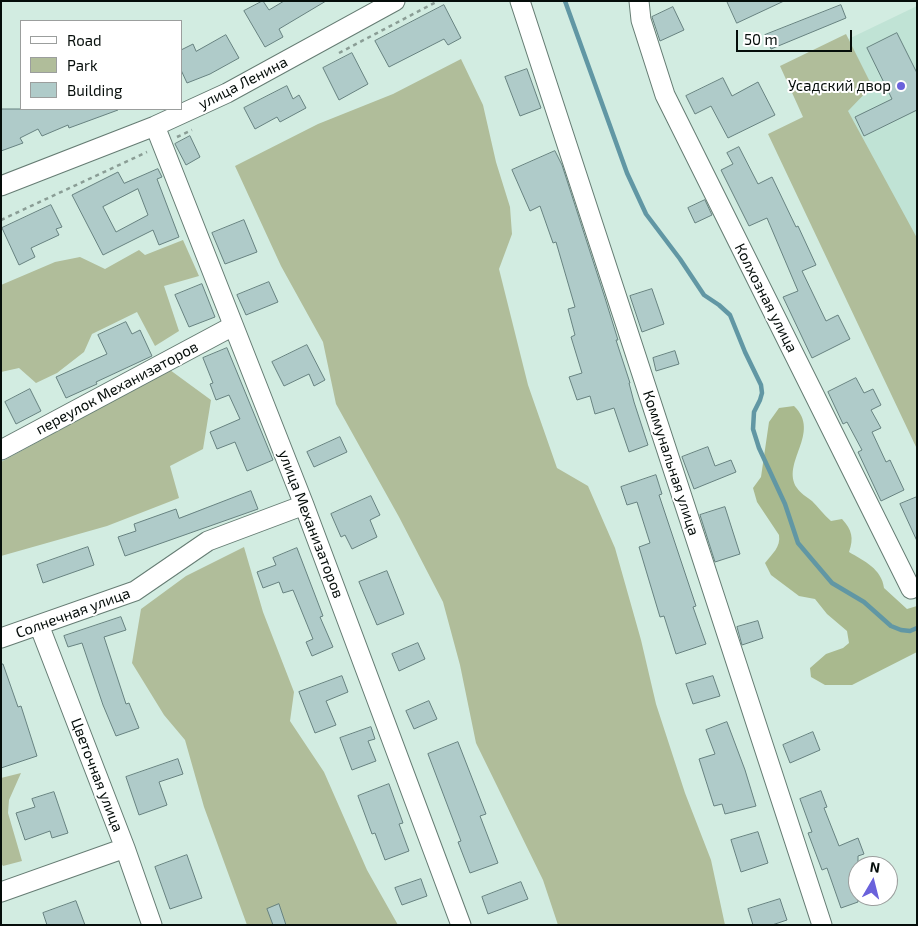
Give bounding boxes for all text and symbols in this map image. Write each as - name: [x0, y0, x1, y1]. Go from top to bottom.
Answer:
- legend: [20, 20, 182, 110]
- scale bar: [738, 20, 854, 52]
- text: 50 m: [744, 30, 778, 48]
- text: Road: [67, 31, 102, 49]
- street label: улица Ленина: [195, 53, 291, 113]
- text: Park: [67, 56, 98, 74]
- place label: Усадский двор: [788, 77, 891, 95]
- marker: Усадский двор: [895, 80, 907, 92]
- text: Building: [67, 81, 122, 99]
- street label: Колхозная улица: [731, 241, 801, 355]
- street label: переулок Механизаторов: [33, 337, 201, 439]
- street label: Коммунальная улица: [639, 388, 703, 538]
- street label: улица Механизаторов: [274, 447, 348, 601]
- street label: Солнечная улица: [13, 584, 133, 642]
- street label: Цветочная улица: [67, 715, 127, 835]
- north arrow: [848, 856, 898, 906]
- text: N: [869, 858, 881, 876]

